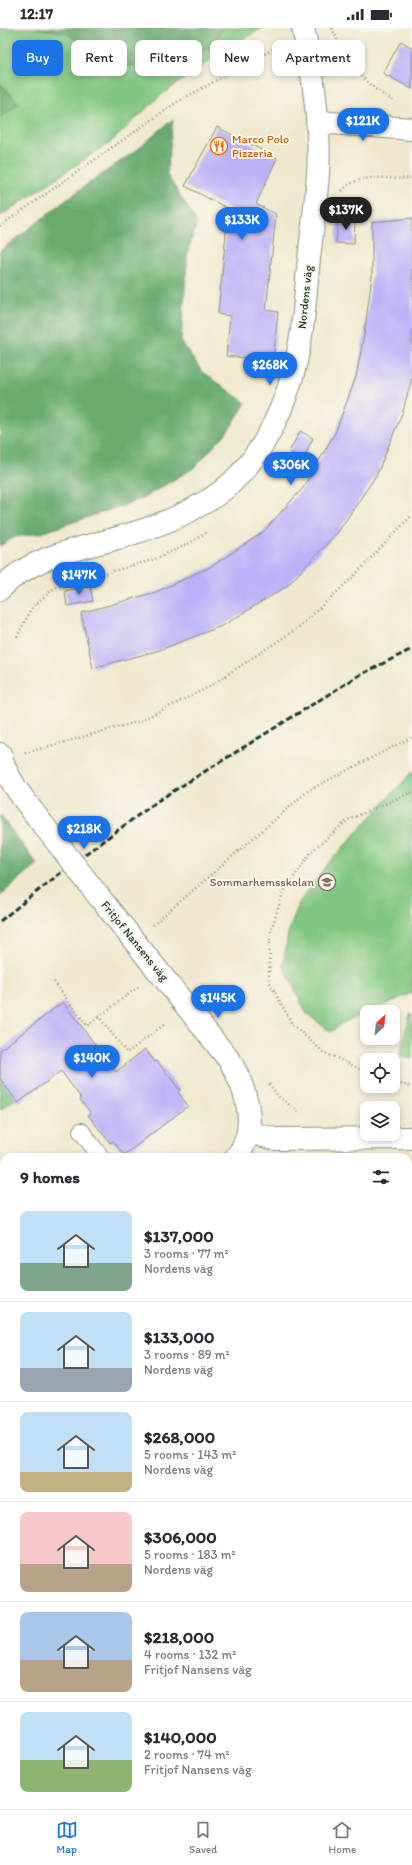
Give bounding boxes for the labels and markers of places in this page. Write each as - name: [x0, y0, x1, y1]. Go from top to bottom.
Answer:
- pin: $121K: [335, 108, 391, 142]
- place label: Marco Polo Pizzeria: [232, 132, 289, 160]
- restaurant icon: Marco Polo Pizzeria: [209, 136, 229, 156]
- pin: $137K: [318, 197, 374, 231]
- pin: $133K: [214, 207, 270, 241]
- pin: $268K: [242, 352, 298, 386]
- pin: $306K: [263, 452, 319, 486]
- pin: $147K: [51, 562, 107, 596]
- pin: $218K: [56, 816, 112, 850]
- school or university icon: Sommarhemsskolan: [317, 872, 337, 892]
- place label: Sommarhemsskolan: [210, 875, 314, 889]
- pin: $145K: [190, 985, 246, 1019]
- pin: $140K: [64, 1045, 120, 1079]

